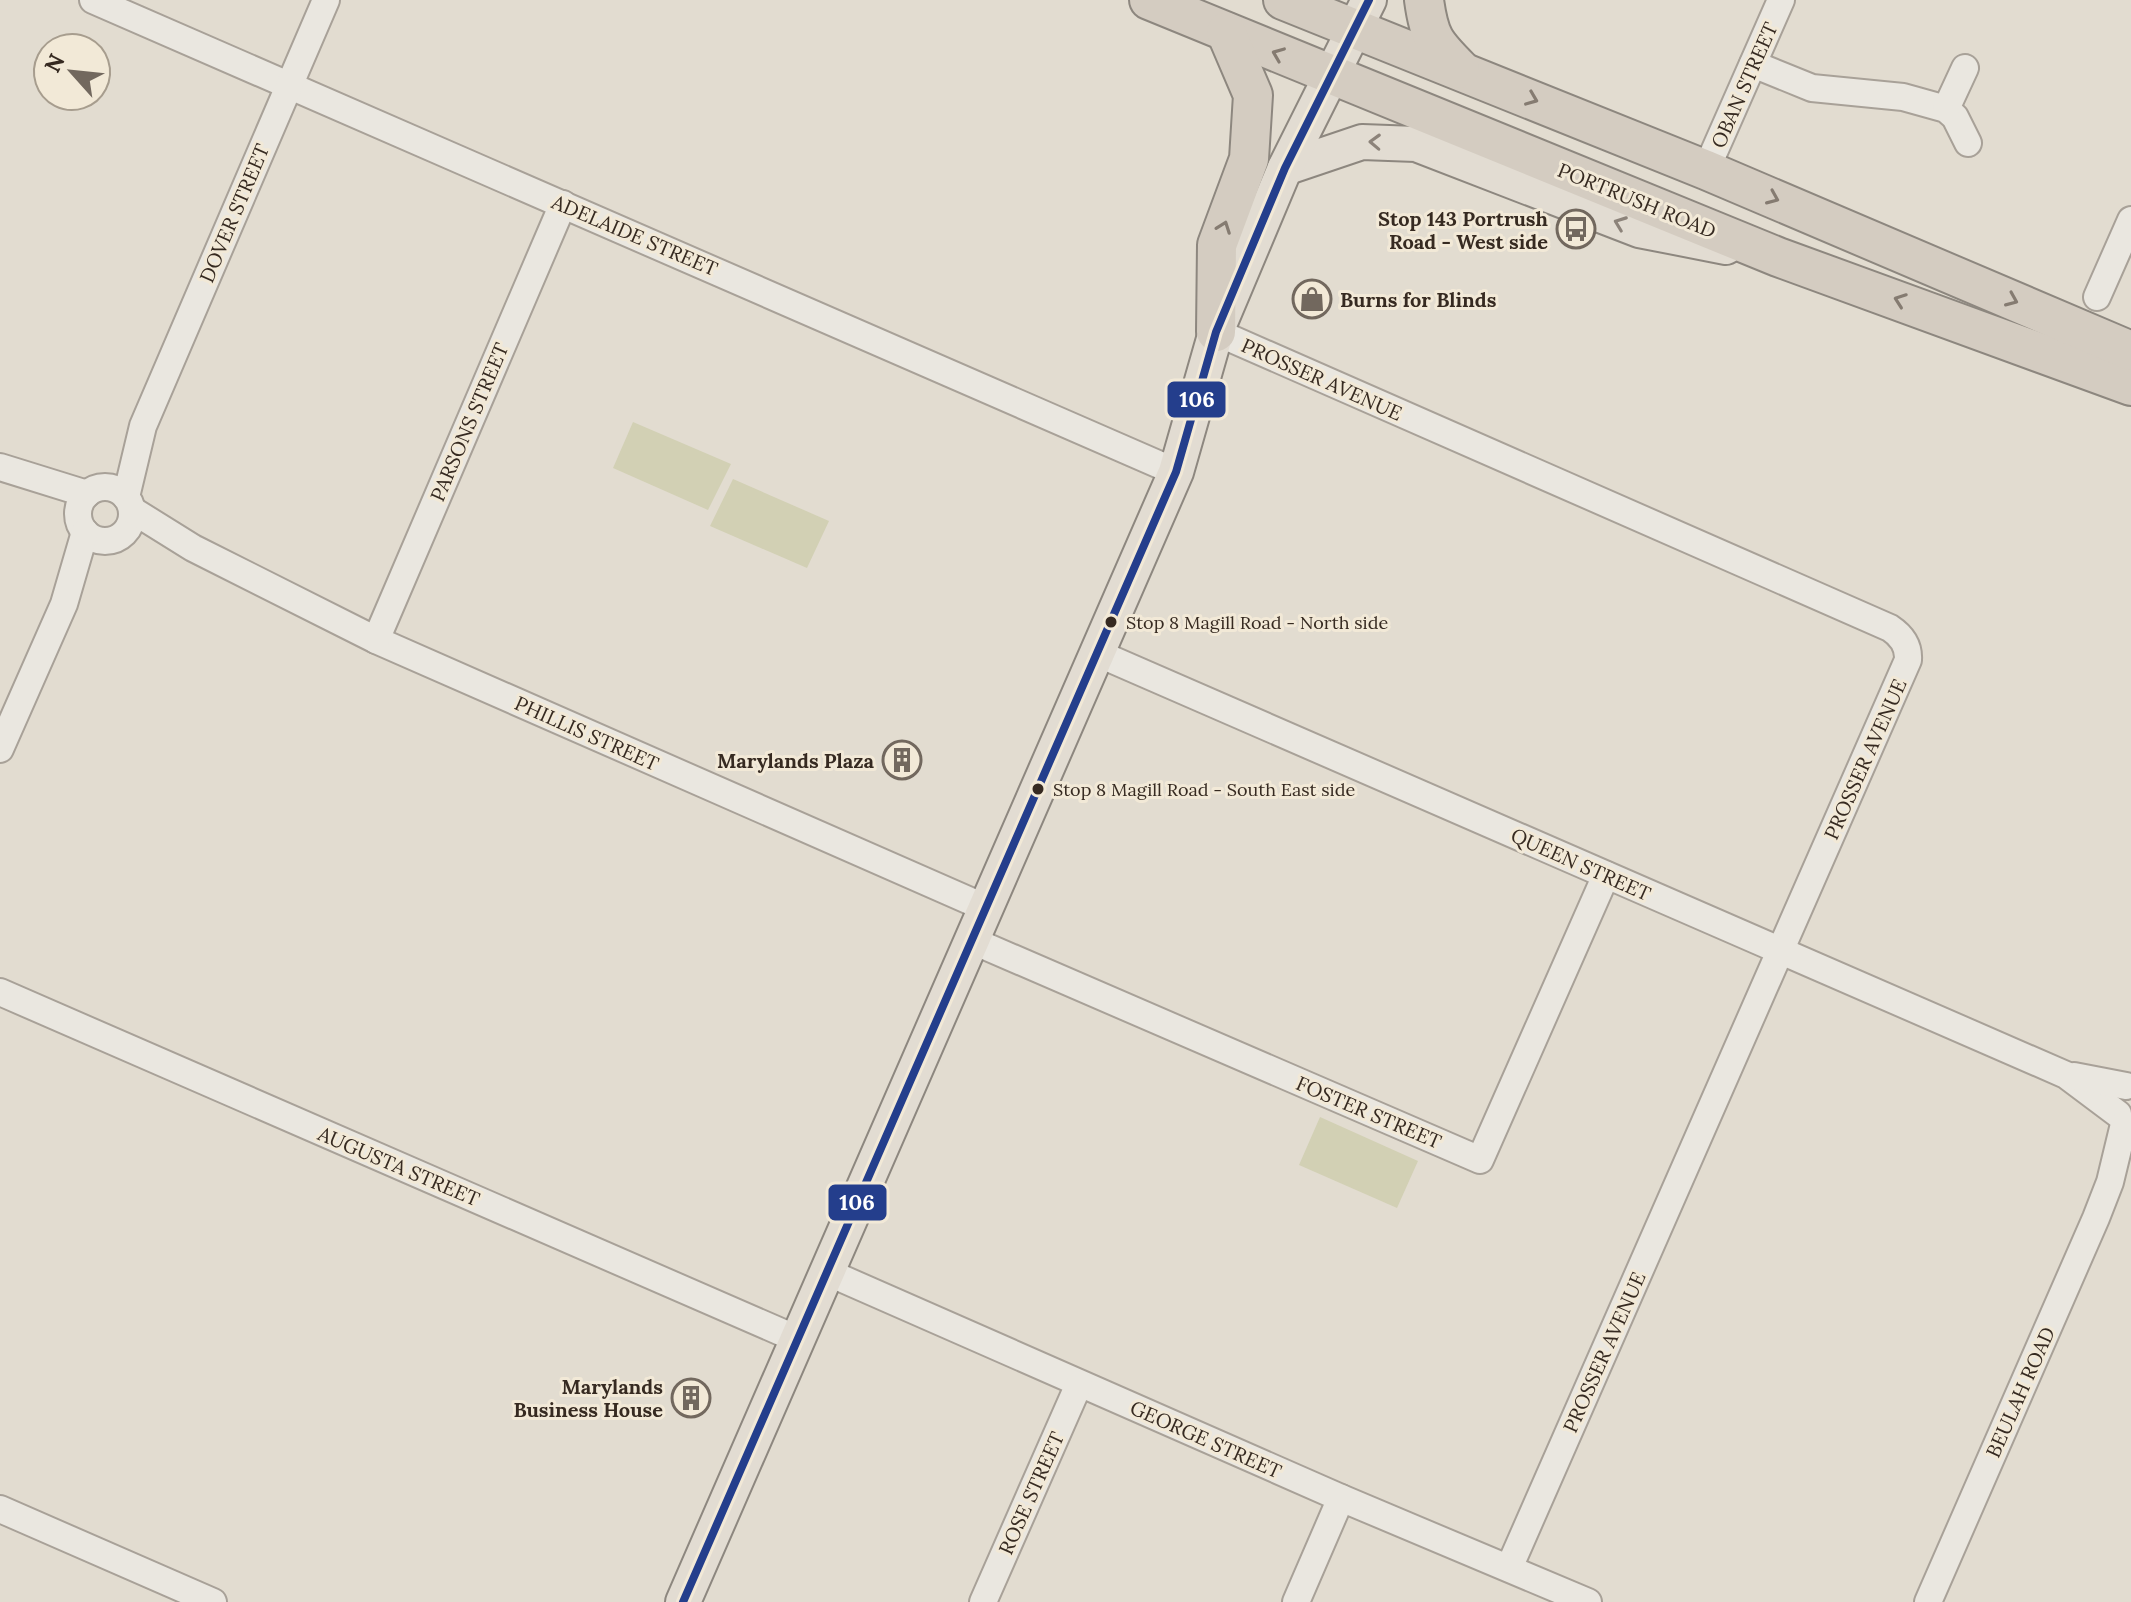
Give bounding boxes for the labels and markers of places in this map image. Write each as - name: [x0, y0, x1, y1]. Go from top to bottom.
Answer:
- place label: Stop 143 Portrush Road - West side: [1378, 206, 1549, 254]
- bus stop icon: Stop 143 Portrush Road - West side: [1555, 208, 1597, 250]
- shop icon: Burns for Blinds: [1291, 278, 1333, 320]
- place label: Burns for Blinds: [1340, 287, 1497, 312]
- place label: Stop 8 Magill Road - North side: [1126, 611, 1388, 634]
- marker: Stop 8 Magill Road - North side: [1103, 614, 1119, 630]
- building icon: Marylands Plaza: [881, 739, 923, 781]
- place label: Marylands Plaza: [717, 748, 875, 773]
- place label: Stop 8 Magill Road - South East side: [1053, 778, 1355, 801]
- marker: Stop 8 Magill Road - South East side: [1030, 781, 1046, 797]
- place label: Marylands Business House: [513, 1374, 663, 1422]
- building icon: Marylands Business House: [670, 1377, 712, 1419]

